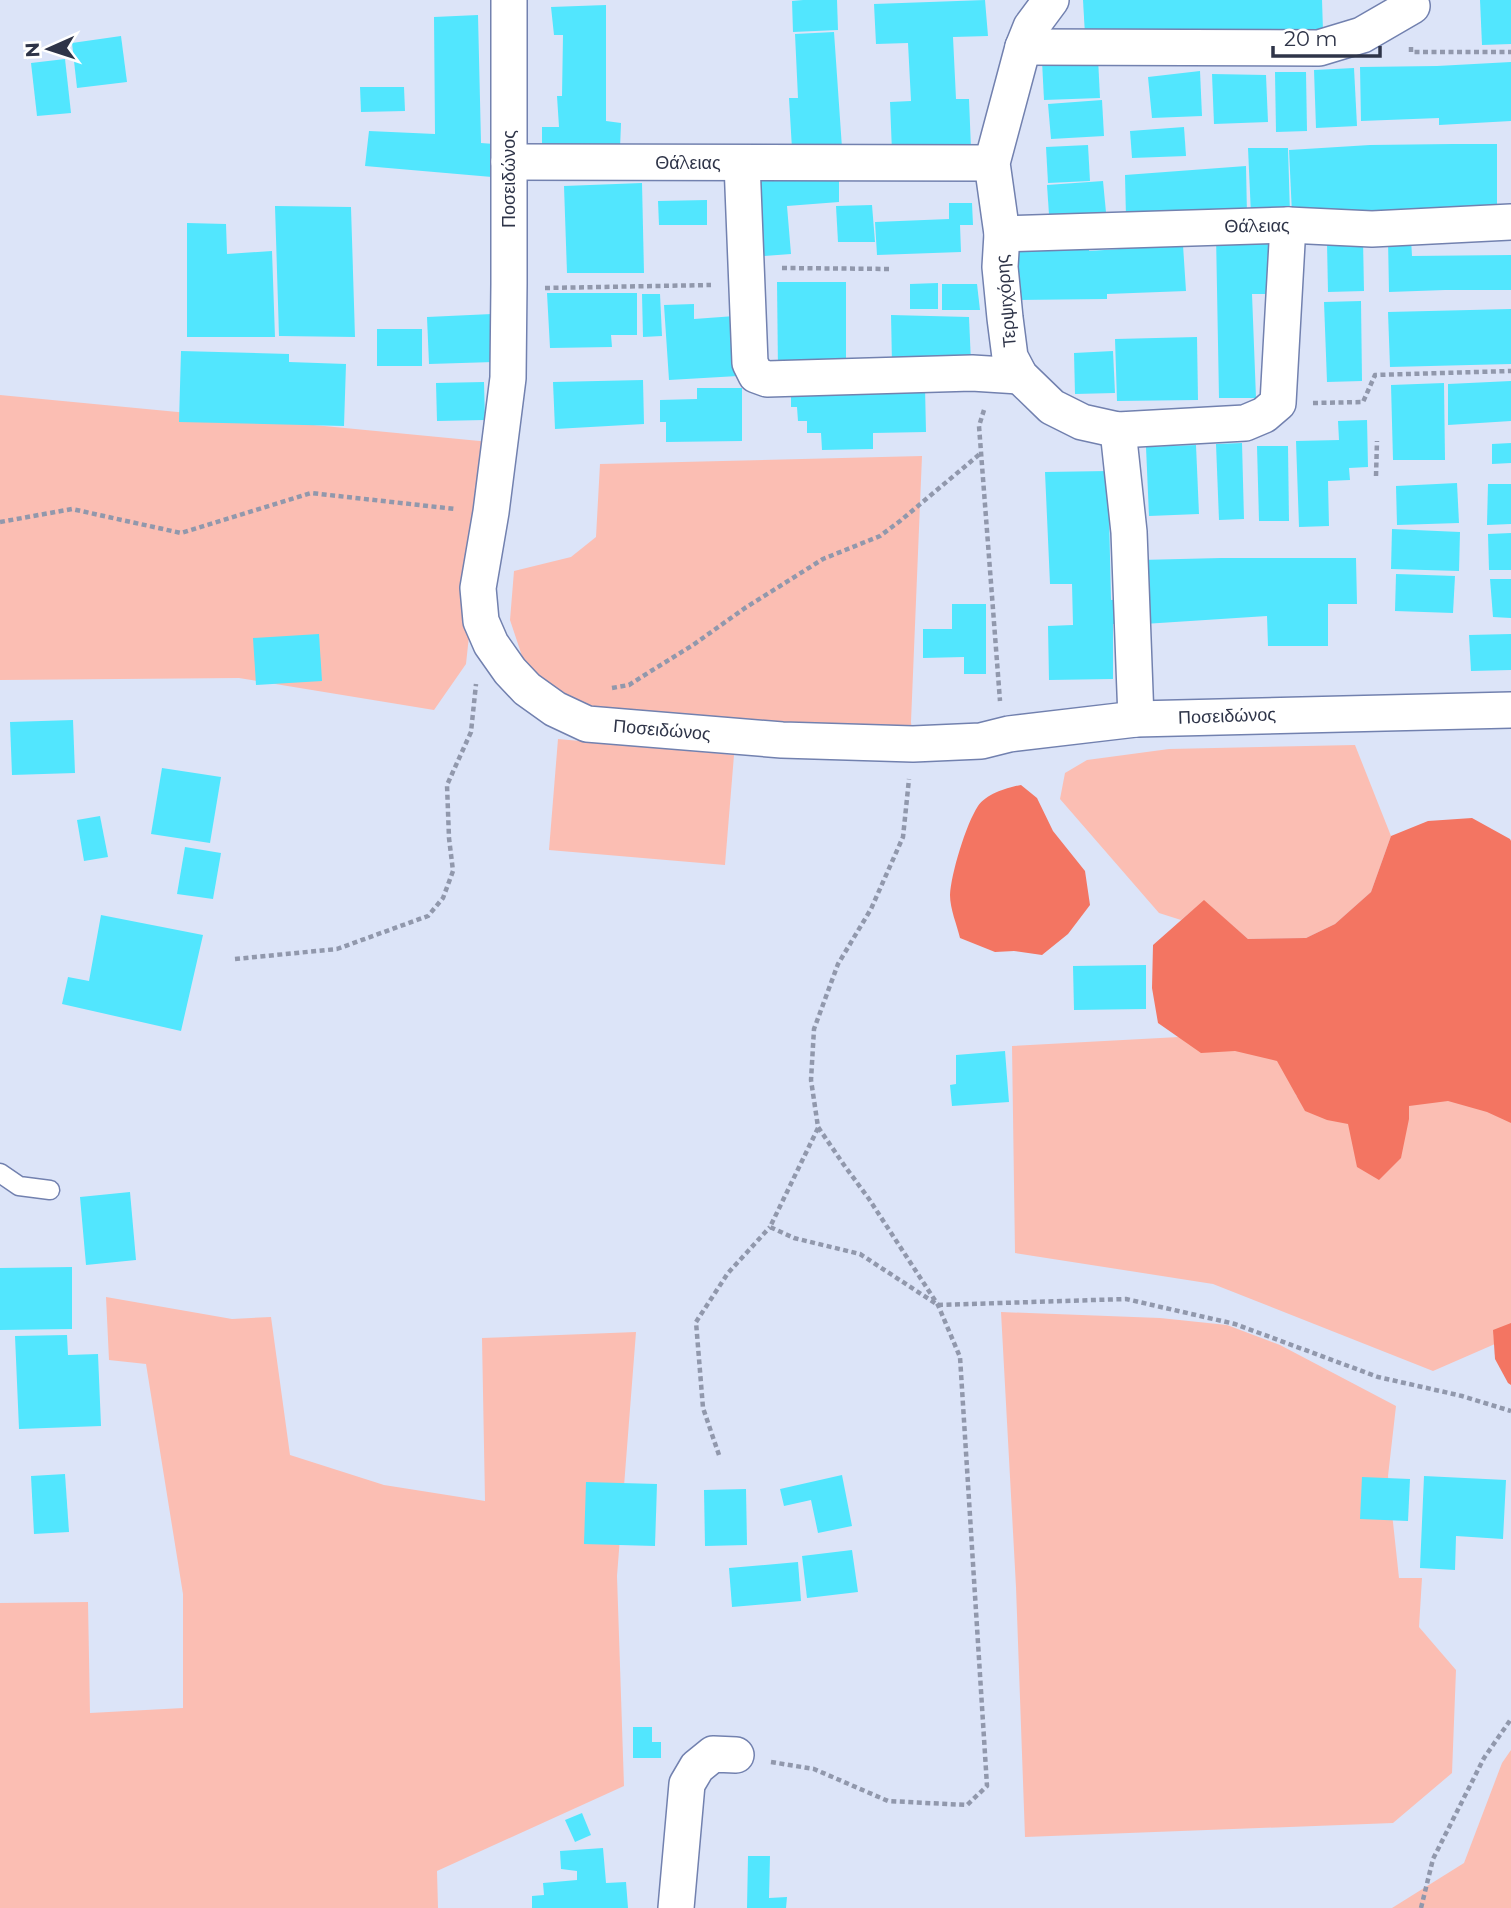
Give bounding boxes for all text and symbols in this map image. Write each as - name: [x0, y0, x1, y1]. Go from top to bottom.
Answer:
- north arrow: [14, 14, 84, 84]
- scale bar: [1273, 14, 1380, 58]
- text: 20 m: [1284, 26, 1338, 51]
- text: N: [21, 42, 44, 58]
- street label: Ποσειδώνος: [498, 130, 520, 228]
- street label: Θάλειας: [655, 152, 721, 174]
- street label: Θάλειας: [1224, 214, 1290, 238]
- street label: Τερψιχόρης: [991, 254, 1021, 348]
- street label: Ποσειδώνος: [1178, 703, 1277, 729]
- street label: Ποσειδώνος: [612, 715, 712, 745]

